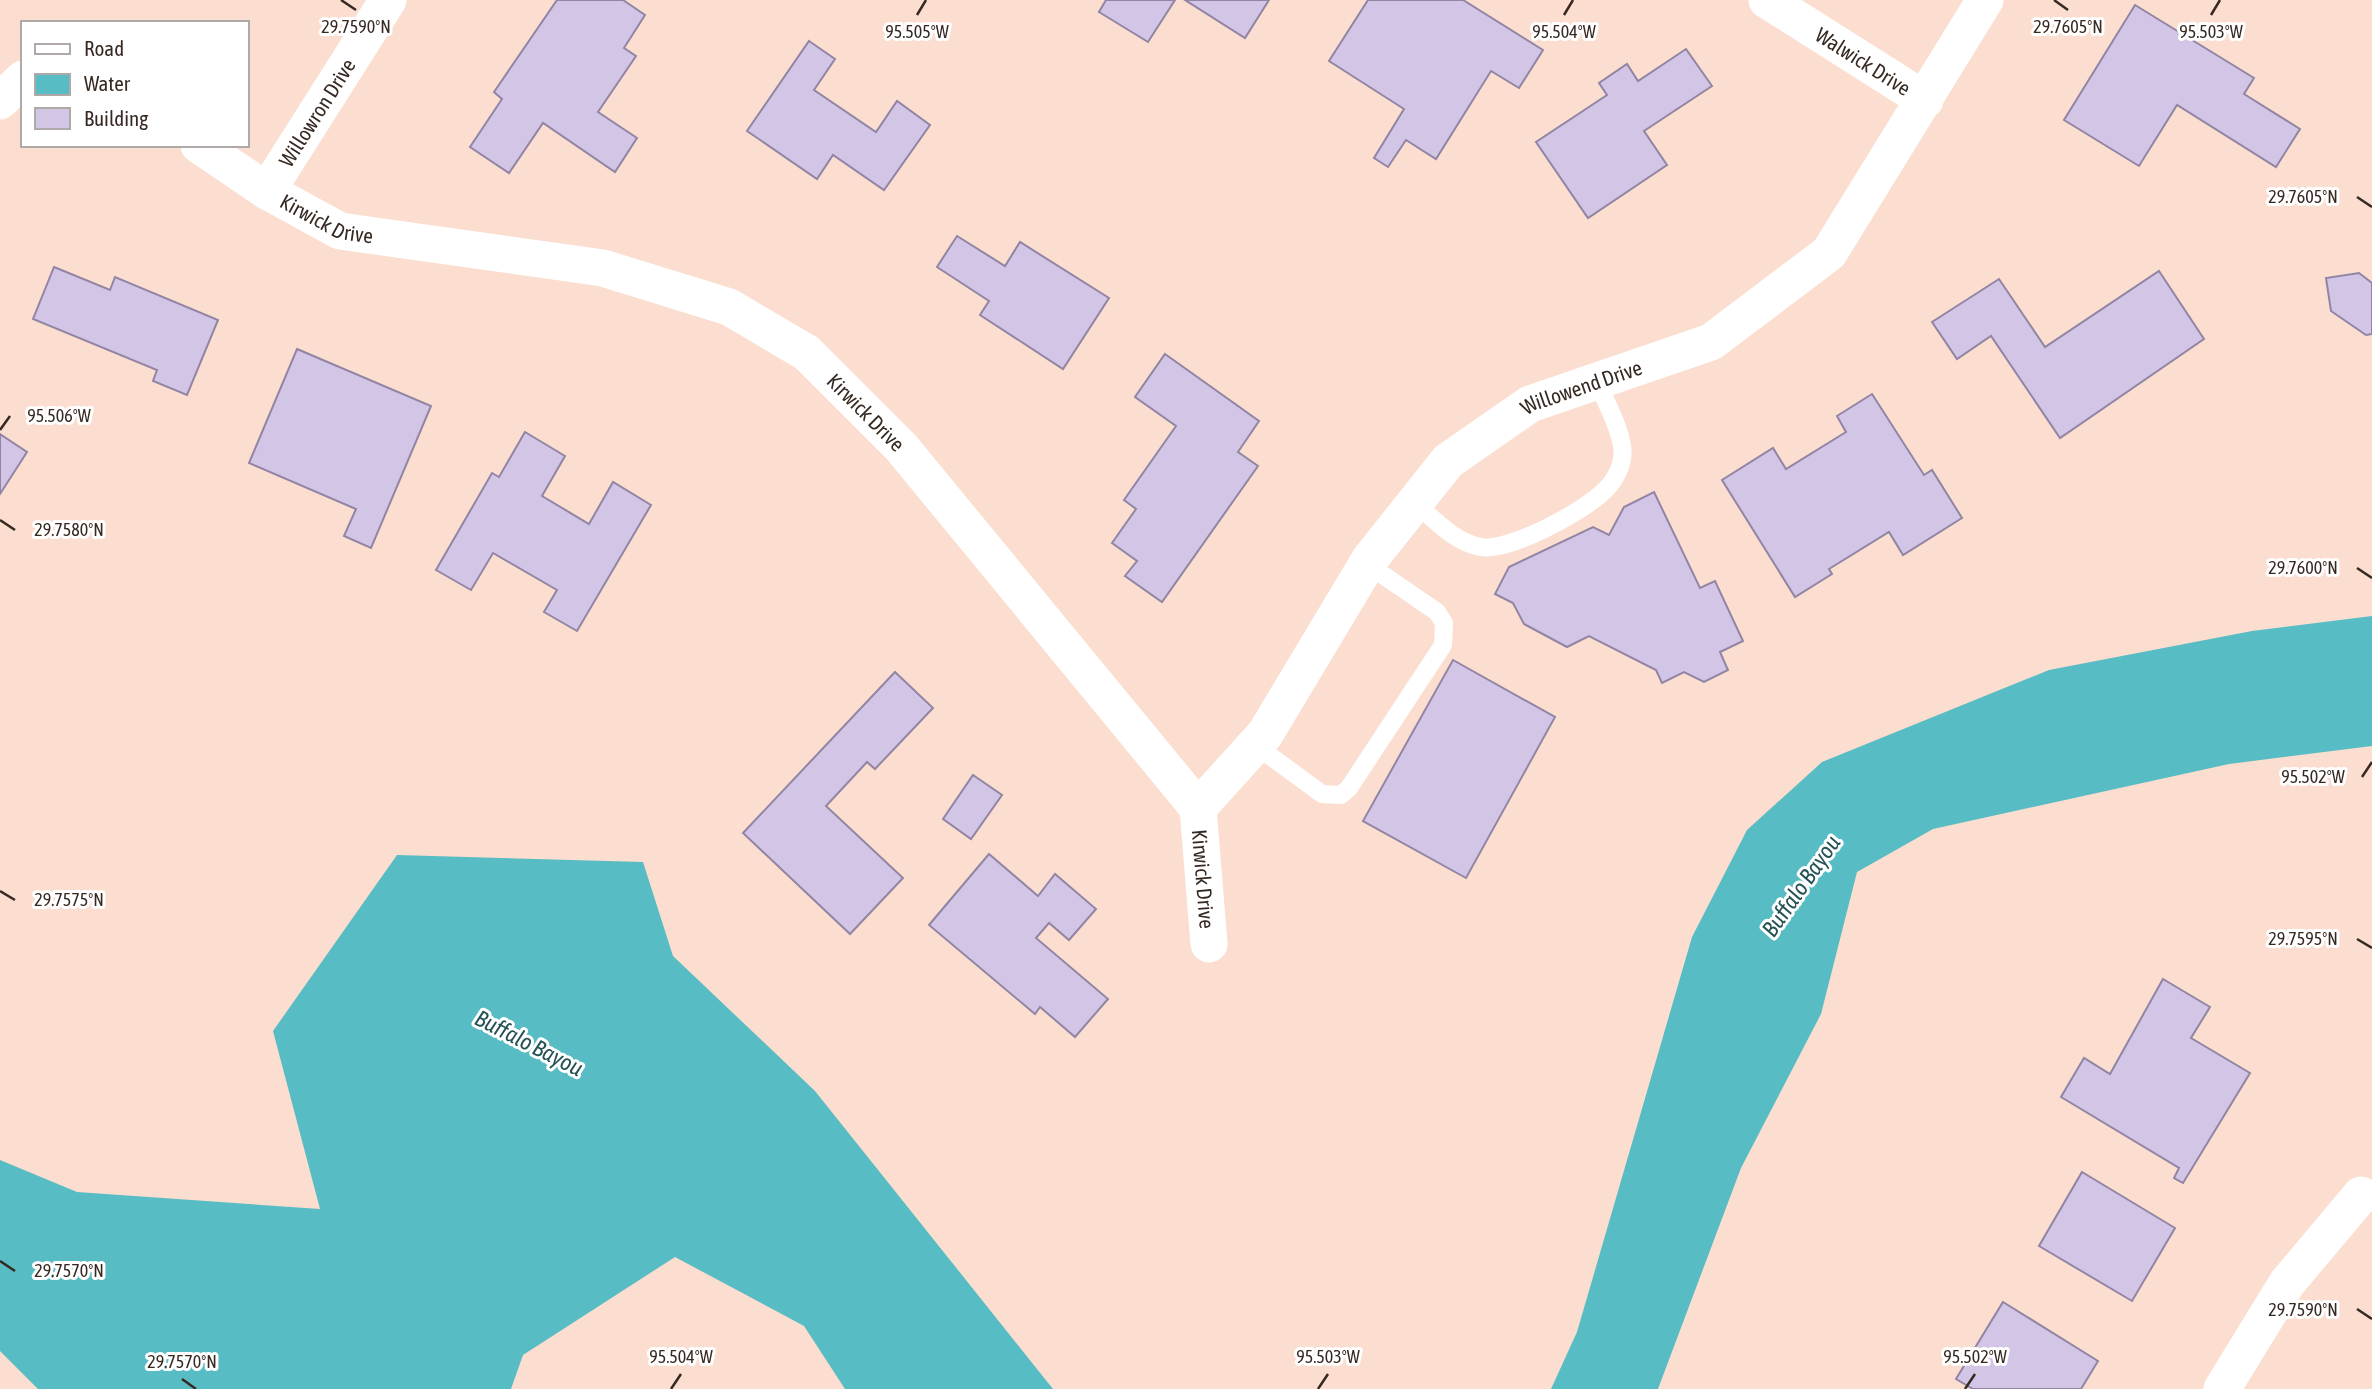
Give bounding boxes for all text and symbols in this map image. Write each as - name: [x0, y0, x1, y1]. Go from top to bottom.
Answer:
- text: 29.7590°N: [321, 16, 391, 37]
- text: 29.7605°N: [2033, 16, 2103, 37]
- legend: [21, 21, 248, 147]
- text: 95.505°W: [885, 21, 949, 42]
- text: 95.504°W: [1532, 21, 1596, 42]
- text: 95.503°W: [2179, 21, 2243, 42]
- street label: Walwick Drive: [1811, 22, 1915, 100]
- text: Road: [84, 36, 124, 60]
- street label: Willowron Drive: [274, 54, 360, 171]
- text: Water: [84, 71, 131, 95]
- text: Building: [84, 106, 148, 130]
- text: 29.7605°N: [2268, 186, 2338, 207]
- street label: Kirwick Drive: [276, 189, 375, 248]
- street label: Willowend Drive: [1516, 355, 1645, 419]
- street label: Kirwick Drive: [822, 368, 910, 456]
- text: 95.506°W: [27, 405, 91, 426]
- text: 29.7580°N: [34, 519, 104, 540]
- text: 29.7600°N: [2268, 557, 2338, 578]
- text: 95.502°W: [2281, 766, 2345, 787]
- street label: Kirwick Drive: [1188, 828, 1220, 930]
- water label: Buffalo Bayou: [1757, 830, 1845, 942]
- text: 29.7575°N: [34, 889, 104, 910]
- text: 29.7595°N: [2268, 928, 2338, 949]
- water label: Buffalo Bayou: [471, 1005, 587, 1081]
- text: 29.7570°N: [34, 1260, 104, 1281]
- text: 29.7590°N: [2268, 1299, 2338, 1320]
- text: 95.504°W: [649, 1346, 713, 1367]
- text: 95.503°W: [1296, 1346, 1360, 1367]
- text: 95.502°W: [1943, 1346, 2007, 1367]
- text: 29.7570°N: [147, 1351, 217, 1372]

